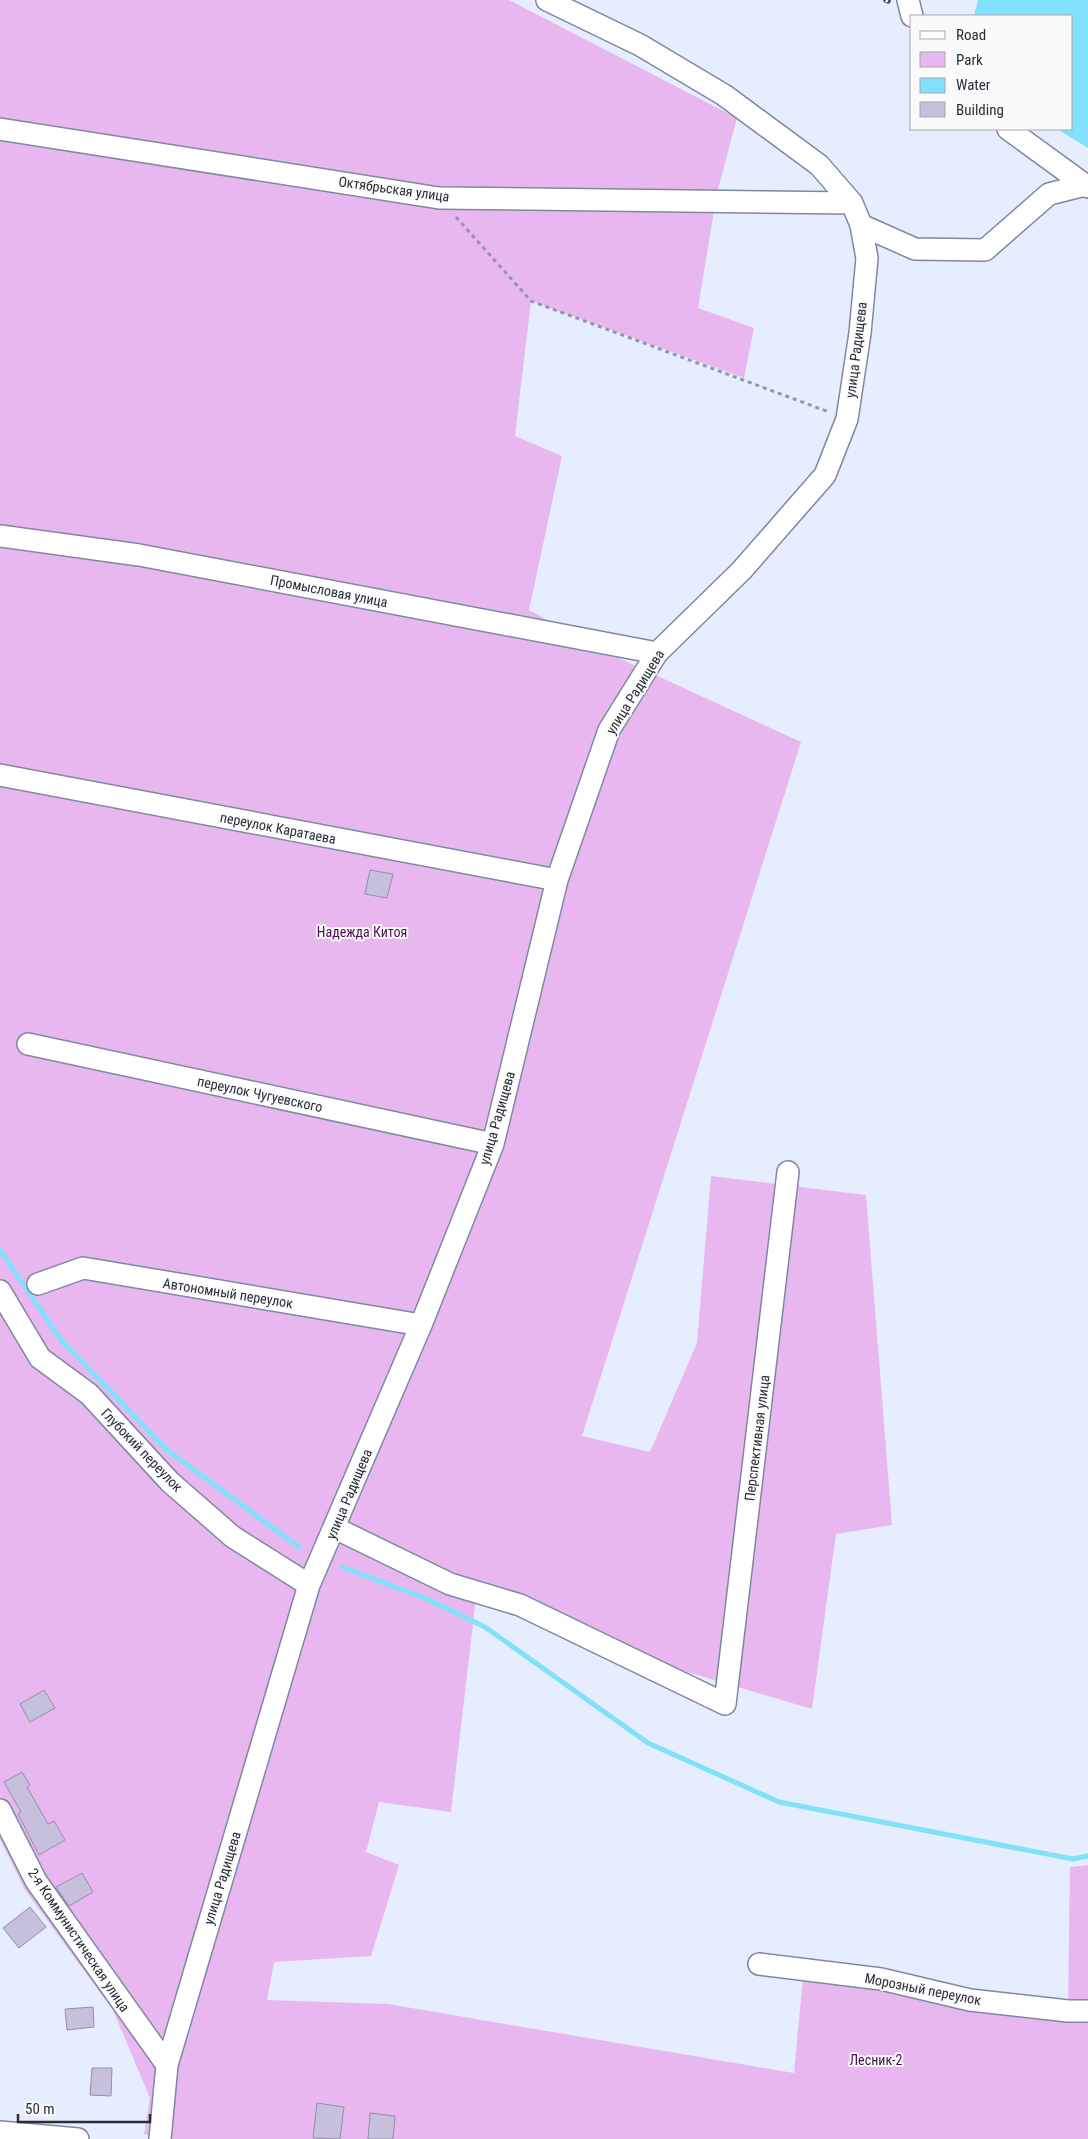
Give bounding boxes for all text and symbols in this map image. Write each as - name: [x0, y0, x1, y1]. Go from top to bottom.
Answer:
- legend: [910, 15, 1073, 130]
- text: Road: [956, 26, 986, 44]
- text: Park: [956, 51, 983, 69]
- text: Water: [956, 76, 991, 94]
- text: Building: [956, 101, 1004, 119]
- street label: Октябрьская улица: [337, 173, 451, 205]
- street label: улица Радищева: [842, 301, 870, 399]
- street label: Промысловая улица: [269, 572, 389, 610]
- street label: улица Радищева: [603, 647, 667, 737]
- street label: переулок Каратаева: [219, 809, 337, 847]
- park label: Надежда Китоя: [317, 924, 407, 940]
- street label: улица Радищева: [476, 1069, 518, 1167]
- street label: переулок Чугуевского: [196, 1073, 324, 1115]
- street label: Автономный переулок: [162, 1275, 294, 1311]
- street label: Перспективная улица: [741, 1374, 773, 1502]
- street label: Глубокий переулок: [98, 1405, 186, 1495]
- street label: улица Радищева: [323, 1446, 375, 1542]
- street label: улица Радищева: [200, 1829, 244, 1927]
- street label: 2-я Коммунистическая улица: [25, 1865, 133, 2015]
- street label: Морозный переулок: [863, 1970, 983, 2008]
- park label: Лесник-2: [849, 2052, 903, 2068]
- scale bar: [18, 2092, 150, 2124]
- text: 50 m: [25, 2100, 55, 2118]

